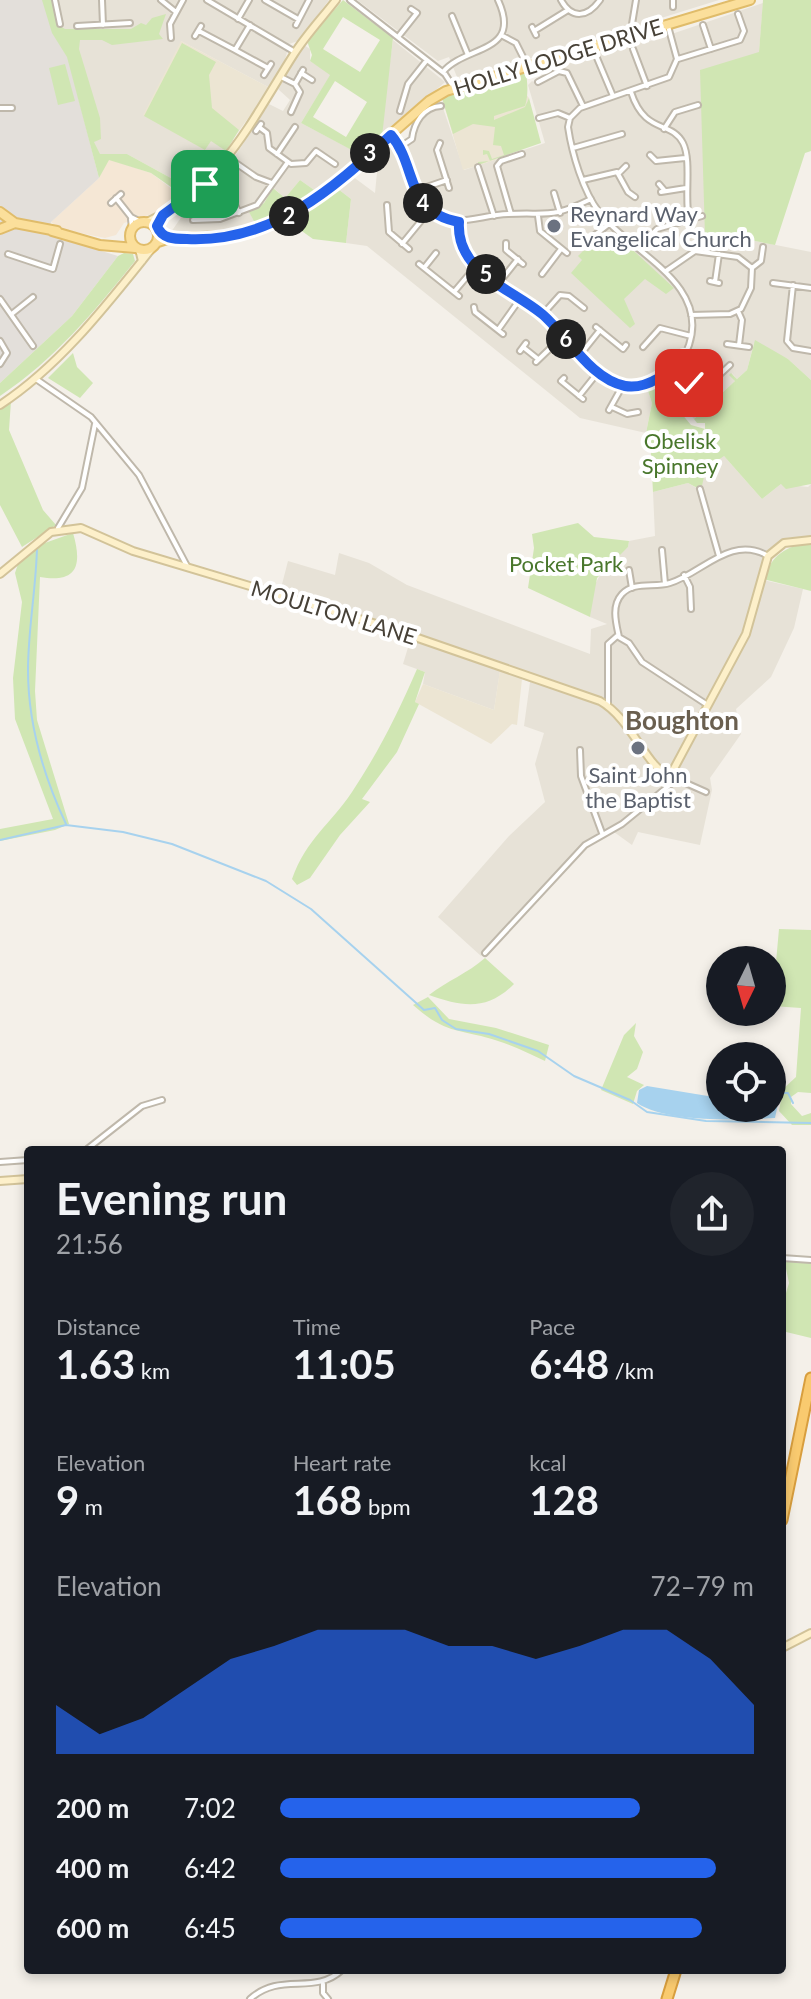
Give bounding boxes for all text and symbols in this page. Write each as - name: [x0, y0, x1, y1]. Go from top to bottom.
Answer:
- street label: HOLLY LODGE DRIVE: [450, 12, 666, 102]
- pin: 3: [350, 133, 390, 173]
- text: 3: [364, 139, 376, 166]
- pin: [171, 150, 239, 218]
- icon: arrive: [183, 162, 227, 206]
- pin: 4: [403, 183, 443, 223]
- text: 4: [417, 189, 429, 216]
- pin: 2: [269, 196, 309, 236]
- place label: Reynard Way Evangelical Church: [570, 200, 752, 252]
- text: 2: [283, 202, 295, 229]
- marker: Reynard Way Evangelical Church: [545, 217, 563, 235]
- pin: 5: [466, 254, 506, 294]
- text: 5: [480, 260, 492, 287]
- pin: 6: [546, 319, 586, 359]
- text: 6: [560, 325, 572, 352]
- pin: [655, 349, 723, 417]
- icon: check: [667, 361, 711, 405]
- park label: Obelisk Spinney: [642, 427, 719, 479]
- park label: Pocket Park: [509, 550, 624, 577]
- street label: MOULTON LANE: [248, 574, 420, 650]
- district label: Boughton: [625, 704, 739, 736]
- marker: Saint John the Baptist: [629, 739, 647, 757]
- place label: Saint John the Baptist: [585, 761, 691, 813]
- north arrow: [706, 946, 786, 1026]
- map controls: [706, 946, 786, 1122]
- button: locate: [706, 1042, 786, 1122]
- text: Evening run: [56, 1172, 287, 1224]
- button: share: [670, 1172, 754, 1256]
- text: 21:56: [56, 1228, 123, 1260]
- text: Distance: [56, 1313, 140, 1340]
- text: Time: [293, 1313, 341, 1340]
- text: Pace: [529, 1313, 575, 1340]
- text: 1.63: [56, 1340, 135, 1388]
- text: 11:05: [293, 1340, 396, 1388]
- text: 6:48: [529, 1340, 609, 1388]
- text: km: [135, 1357, 170, 1384]
- text: /km: [609, 1357, 654, 1384]
- text: Elevation: [56, 1449, 145, 1476]
- text: Heart rate: [293, 1449, 391, 1476]
- text: kcal: [529, 1449, 567, 1476]
- text: 9: [56, 1476, 79, 1524]
- text: 168: [293, 1476, 362, 1524]
- text: 128: [529, 1476, 599, 1524]
- text: m: [79, 1493, 103, 1520]
- text: bpm: [362, 1493, 411, 1520]
- text: Elevation: [56, 1570, 162, 1602]
- text: 72–79 m: [651, 1570, 754, 1602]
- text: 200 m: [56, 1792, 129, 1824]
- text: 7:02: [184, 1792, 236, 1824]
- text: 400 m: [56, 1852, 129, 1884]
- text: 6:42: [184, 1852, 236, 1884]
- text: 600 m: [56, 1912, 129, 1944]
- text: 6:45: [184, 1912, 236, 1944]

